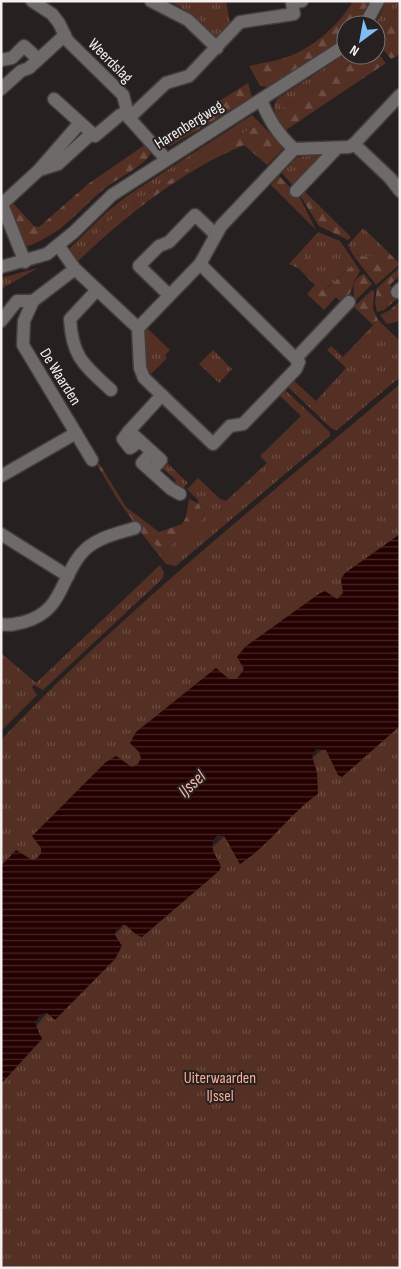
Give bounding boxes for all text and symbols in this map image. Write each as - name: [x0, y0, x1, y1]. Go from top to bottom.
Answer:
- north arrow: [336, 15, 386, 65]
- street label: Weerdslag: [84, 35, 136, 87]
- text: N: [347, 41, 362, 60]
- street label: Harenbergweg: [151, 97, 227, 153]
- street label: De Waarden: [35, 345, 85, 409]
- water label: IJssel: [174, 766, 211, 802]
- park label: Uiterwaarden IJssel: [184, 1069, 256, 1106]

